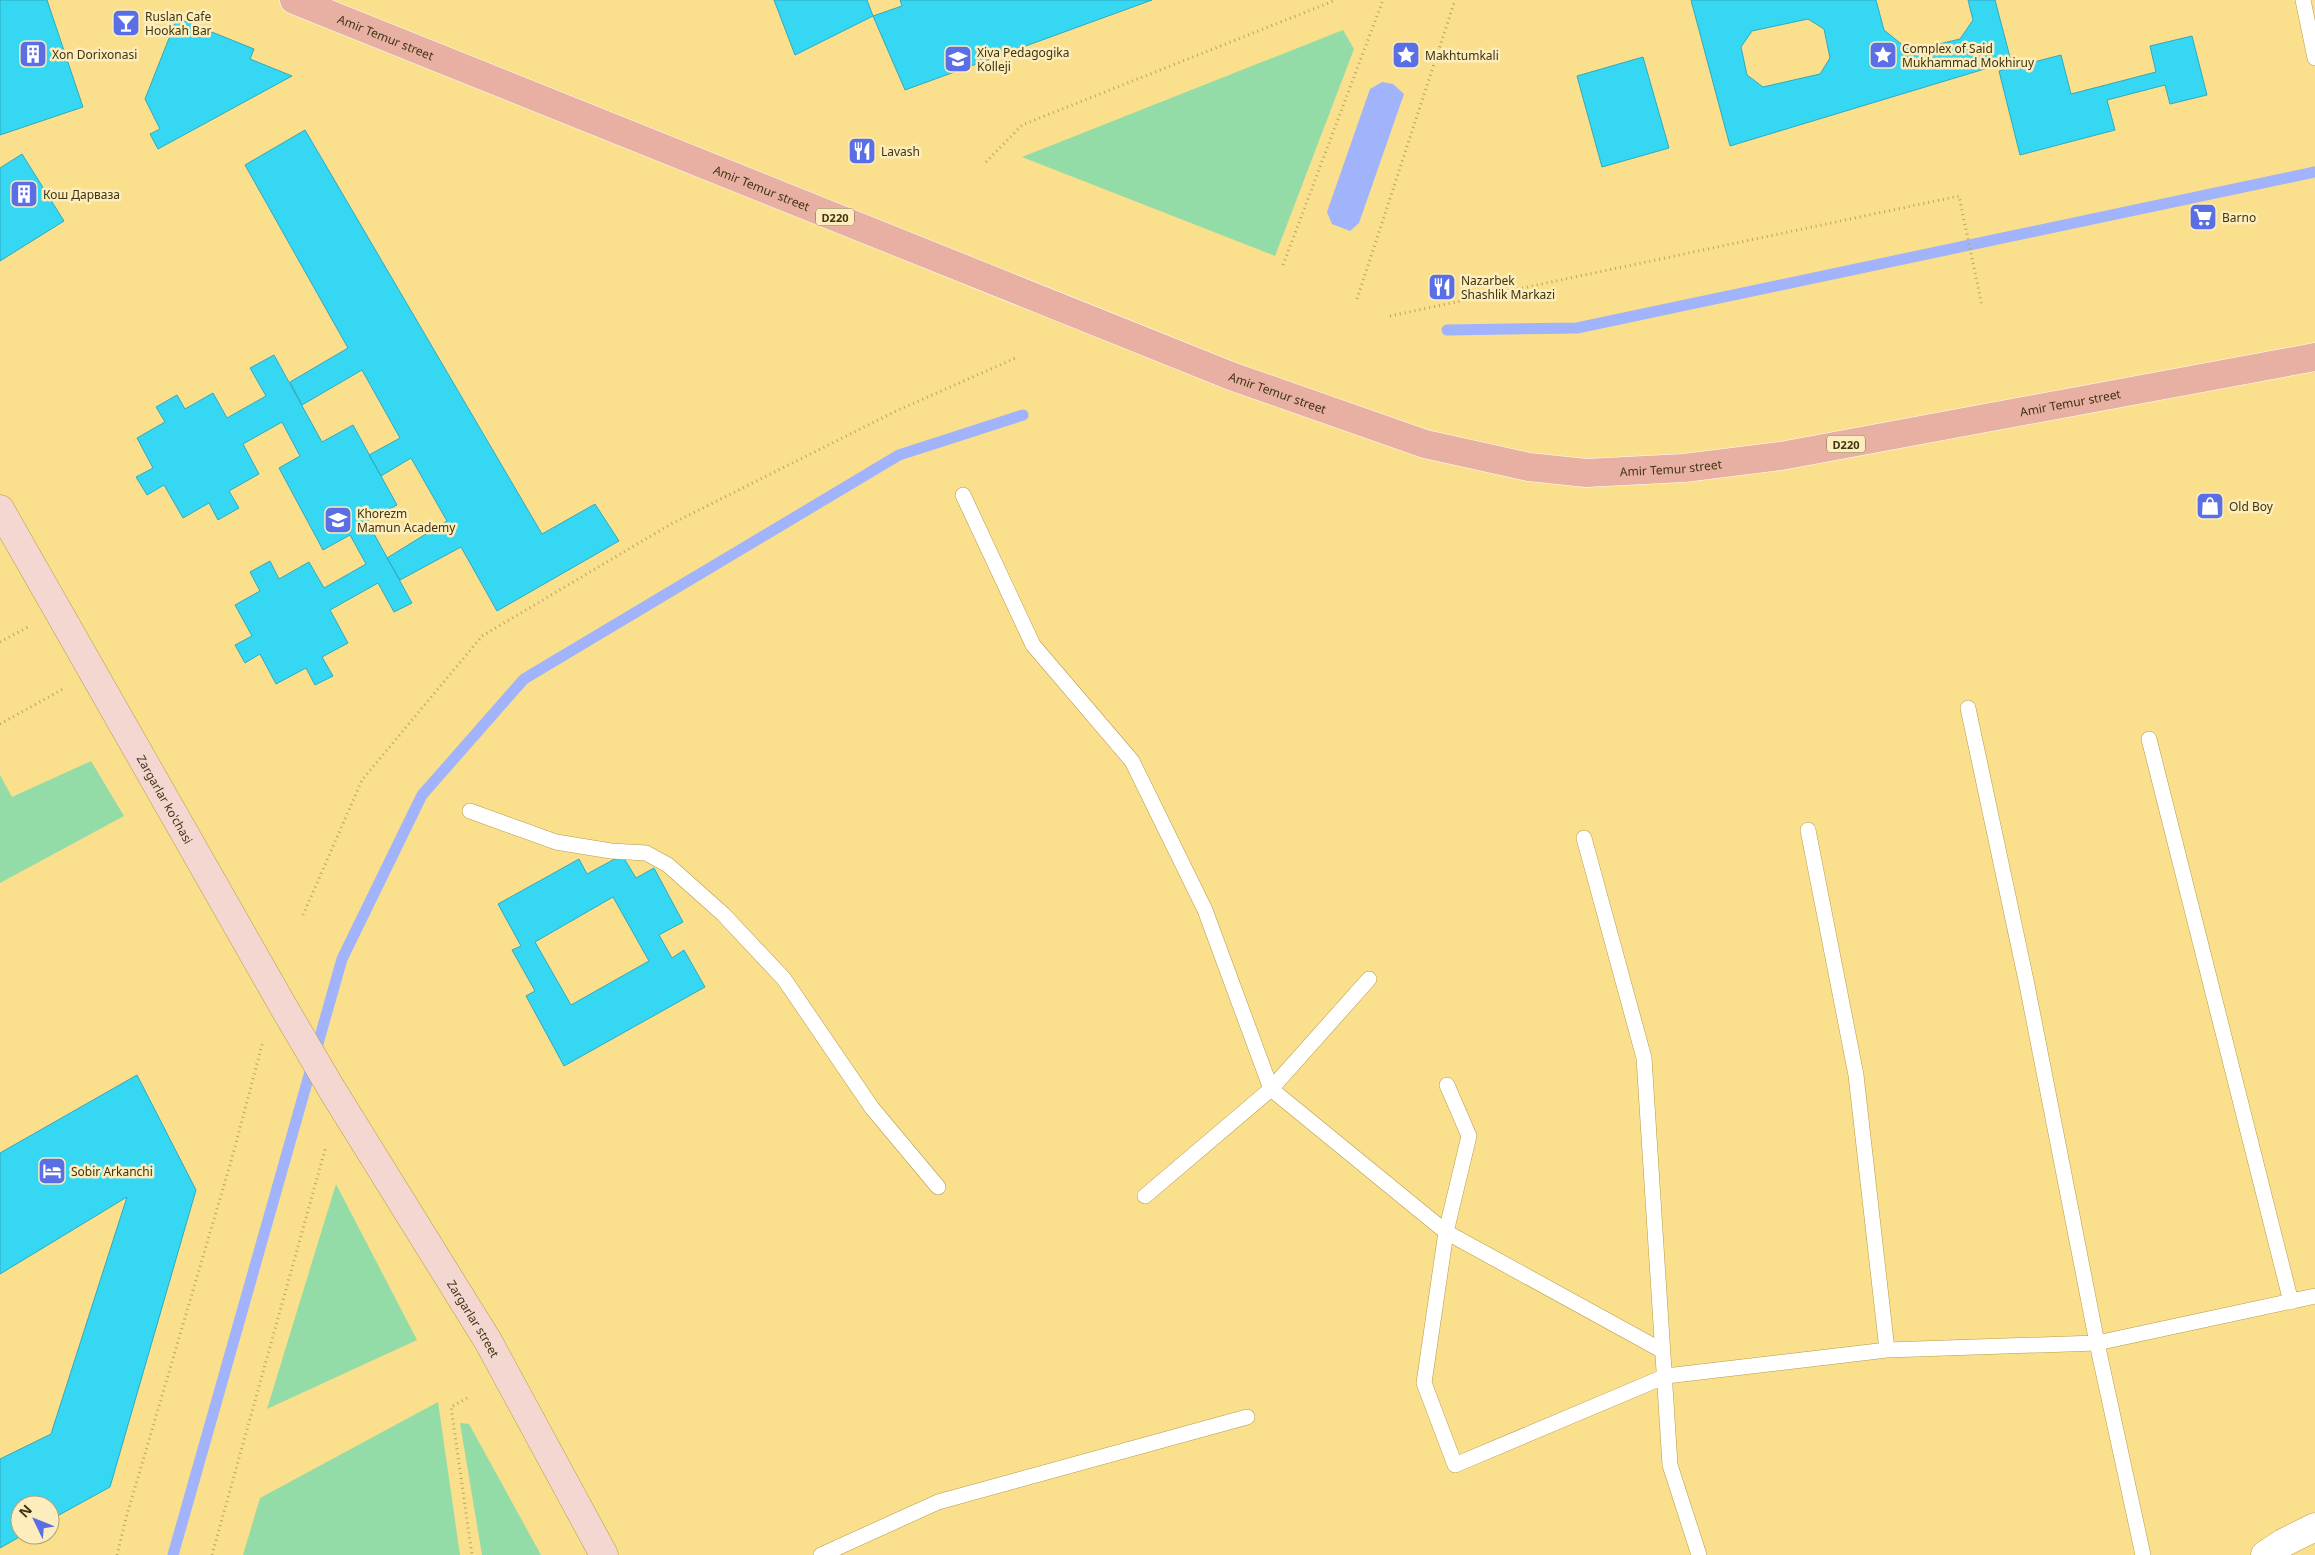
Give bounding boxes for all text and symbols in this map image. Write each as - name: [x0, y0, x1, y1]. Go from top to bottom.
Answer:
- bar icon: Ruslan Cafe Hookah Bar: [111, 8, 141, 38]
- place label: Ruslan Cafe Hookah Bar: [145, 8, 212, 39]
- street label: Amir Temur street: [335, 10, 437, 64]
- building icon: Xon Dorixonasi: [18, 39, 48, 69]
- place icon: Makhtumkali: [1391, 40, 1421, 70]
- place icon: Complex of Said Mukhammad Mokhiruy: [1868, 40, 1898, 70]
- place label: Complex of Said Mukhammad Mokhiruy: [1902, 40, 2035, 71]
- school or university icon: Xiva Pedagogika Kolleji: [943, 44, 973, 74]
- place label: Xiva Pedagogika Kolleji: [977, 44, 1069, 75]
- place label: Xon Dorixonasi: [52, 46, 137, 63]
- place label: Makhtumkali: [1425, 47, 1499, 64]
- restaurant icon: Lavash: [847, 136, 877, 166]
- place label: Lavash: [881, 143, 920, 160]
- street label: Amir Temur street: [711, 161, 813, 215]
- building icon: Кош Дарваза: [9, 179, 39, 209]
- place label: Кош Дарваза: [43, 186, 120, 203]
- supermarket icon: Barno: [2188, 202, 2218, 232]
- road number: D220: [816, 208, 854, 226]
- place label: Barno: [2222, 209, 2256, 226]
- restaurant icon: Nazarbek Shashlik Markazi: [1427, 272, 1457, 302]
- place label: Nazarbek Shashlik Markazi: [1461, 272, 1555, 303]
- street label: Amir Temur street: [1227, 367, 1329, 417]
- street label: Amir Temur street: [2018, 385, 2123, 420]
- road number: D220: [1827, 436, 1865, 452]
- street label: Amir Temur street: [1619, 455, 1723, 480]
- shop icon: Old Boy: [2195, 491, 2225, 521]
- place label: Old Boy: [2229, 498, 2274, 515]
- school or university icon: Khorezm Mamun Academy: [323, 505, 353, 535]
- place label: Khorezm Mamun Academy: [357, 505, 456, 536]
- street label: Zargarlar ko'chasi: [133, 752, 197, 847]
- hotel icon: Sobir Arkanchi: [37, 1156, 67, 1186]
- place label: Sobir Arkanchi: [71, 1163, 153, 1180]
- street label: Zargarlar street: [443, 1276, 504, 1361]
- north arrow: [10, 1495, 60, 1545]
- text: N: [14, 1500, 36, 1521]

